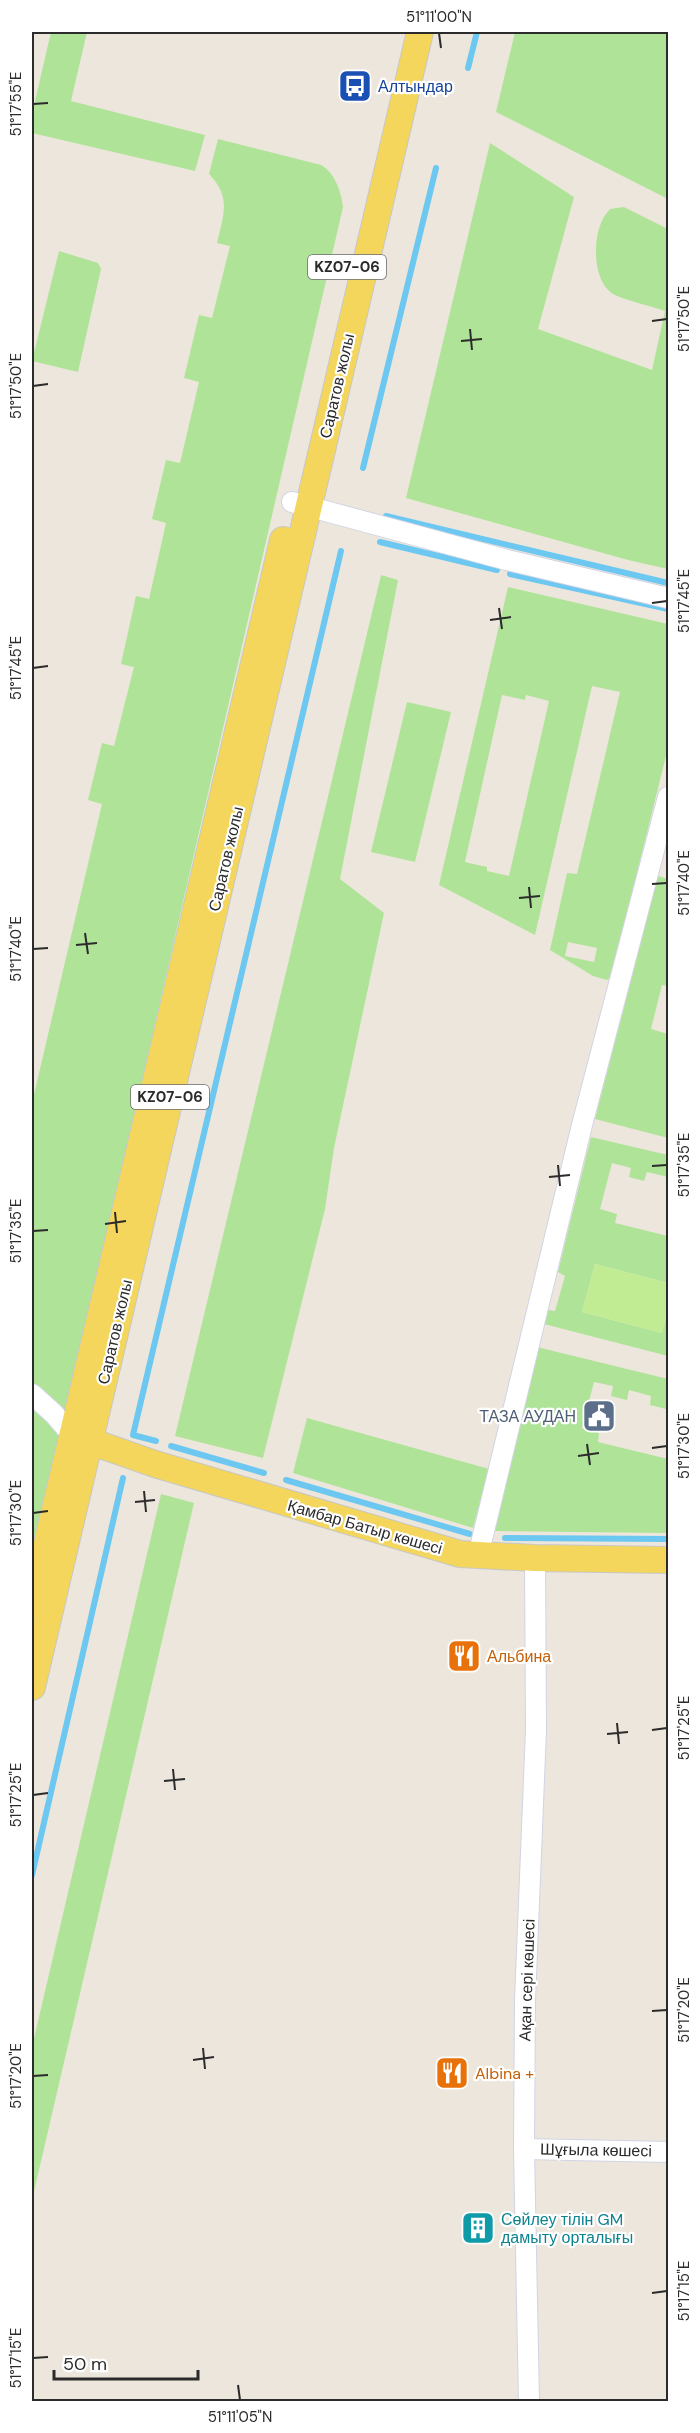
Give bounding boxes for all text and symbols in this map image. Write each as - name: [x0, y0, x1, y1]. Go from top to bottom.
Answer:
- text: 51°11'00"N: [406, 7, 472, 27]
- bus stop icon: Алтындар: [337, 68, 373, 104]
- text: 51°17'55"E: [6, 72, 26, 136]
- place label: Алтындар: [378, 76, 453, 97]
- road number: KZ07-06: [308, 255, 386, 279]
- text: 51°17'50"E: [674, 286, 694, 352]
- street label: Саратов жолы: [315, 332, 359, 440]
- text: 51°17'50"E: [6, 353, 26, 419]
- text: 51°17'45"E: [674, 569, 694, 633]
- text: 51°17'45"E: [6, 636, 26, 700]
- street label: Саратов жолы: [204, 805, 248, 913]
- text: 51°17'40"E: [674, 850, 694, 916]
- text: 51°17'40"E: [6, 916, 26, 982]
- road number: KZ07-06: [131, 1085, 209, 1109]
- text: 51°17'35"E: [674, 1132, 694, 1198]
- text: 51°17'35"E: [6, 1198, 26, 1264]
- street label: Саратов жолы: [93, 1278, 137, 1386]
- public building icon: ТАЗА АУДАН: [581, 1398, 617, 1434]
- place label: ТАЗА АУДАН: [479, 1406, 576, 1427]
- text: 51°17'30"E: [674, 1413, 694, 1479]
- text: 51°17'30"E: [6, 1480, 26, 1546]
- street label: Қамбар Батыр көшесі: [285, 1495, 445, 1559]
- restaurant icon: Альбина: [446, 1638, 482, 1674]
- place label: Альбина: [487, 1646, 551, 1667]
- text: 51°17'25"E: [674, 1696, 694, 1760]
- text: 51°17'25"E: [6, 1763, 26, 1827]
- street label: Ақан сері көшесі: [514, 1918, 540, 2042]
- text: 51°17'20"E: [674, 1977, 694, 2043]
- text: 51°17'20"E: [6, 2043, 26, 2109]
- restaurant icon: Albina +: [434, 2055, 470, 2091]
- place label: Albina +: [475, 2063, 534, 2084]
- street label: Шұғыла көшесі: [540, 2139, 652, 2161]
- place label: Сөйлеу тілін GM дамыту орталығы: [501, 2209, 633, 2248]
- building icon: Сөйлеу тілін GM дамыту орталығы: [460, 2210, 496, 2246]
- text: 51°17'15"E: [674, 2261, 694, 2321]
- text: 51°17'15"E: [6, 2328, 26, 2388]
- scale bar: [54, 2343, 198, 2381]
- text: 50 m: [63, 2352, 107, 2376]
- text: 51°11'05"N: [208, 2407, 272, 2427]

